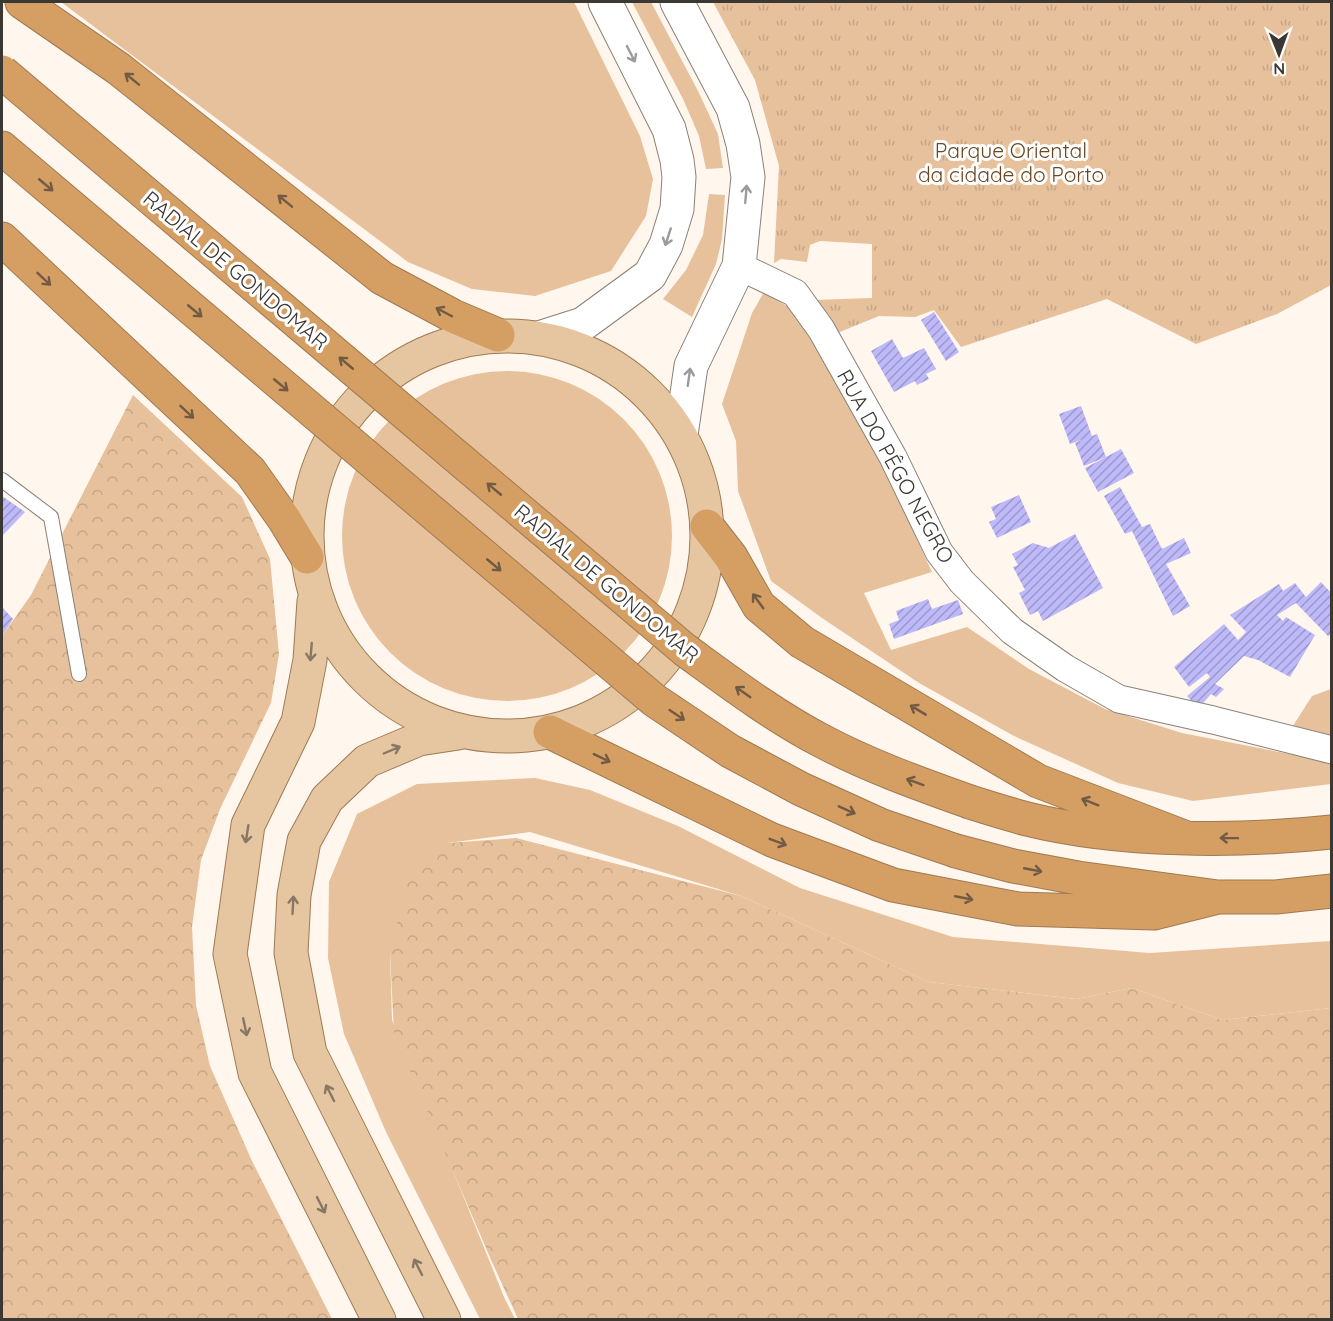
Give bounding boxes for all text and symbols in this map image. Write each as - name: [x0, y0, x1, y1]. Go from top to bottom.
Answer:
- north arrow: [1249, 24, 1309, 84]
- one-way arrow: [626, 44, 637, 62]
- text: N: [1273, 59, 1285, 79]
- one-way arrow: [124, 73, 140, 86]
- park label: Parque Oriental da cidade do Porto: [918, 137, 1104, 187]
- one-way arrow: [38, 179, 54, 192]
- one-way arrow: [741, 184, 752, 204]
- street label: RADIAL DE GONDOMAR: [138, 185, 334, 355]
- one-way arrow: [277, 194, 293, 207]
- one-way arrow: [662, 227, 673, 246]
- one-way arrow: [37, 272, 52, 287]
- one-way arrow: [187, 305, 203, 318]
- one-way arrow: [436, 306, 453, 318]
- one-way arrow: [339, 356, 354, 370]
- street label: RUA DO PÊGO NEGRO: [832, 365, 960, 567]
- one-way arrow: [684, 368, 695, 388]
- one-way arrow: [273, 378, 289, 391]
- one-way arrow: [179, 405, 194, 419]
- one-way arrow: [487, 482, 502, 496]
- street label: RADIAL DE GONDOMAR: [509, 498, 705, 668]
- one-way arrow: [486, 558, 501, 572]
- one-way arrow: [752, 594, 764, 610]
- one-way arrow: [305, 641, 316, 661]
- one-way arrow: [735, 686, 752, 698]
- one-way arrow: [910, 704, 927, 716]
- one-way arrow: [668, 710, 685, 722]
- one-way arrow: [382, 744, 401, 755]
- one-way arrow: [593, 752, 611, 764]
- one-way arrow: [906, 776, 925, 787]
- one-way arrow: [1081, 796, 1100, 807]
- one-way arrow: [837, 805, 856, 816]
- one-way arrow: [241, 824, 252, 844]
- one-way arrow: [1220, 832, 1240, 844]
- one-way arrow: [768, 837, 787, 848]
- one-way arrow: [1023, 865, 1043, 876]
- one-way arrow: [954, 893, 973, 904]
- one-way arrow: [288, 895, 299, 915]
- one-way arrow: [240, 1016, 251, 1036]
- one-way arrow: [324, 1085, 336, 1102]
- one-way arrow: [316, 1195, 328, 1213]
- one-way arrow: [411, 1259, 423, 1277]

